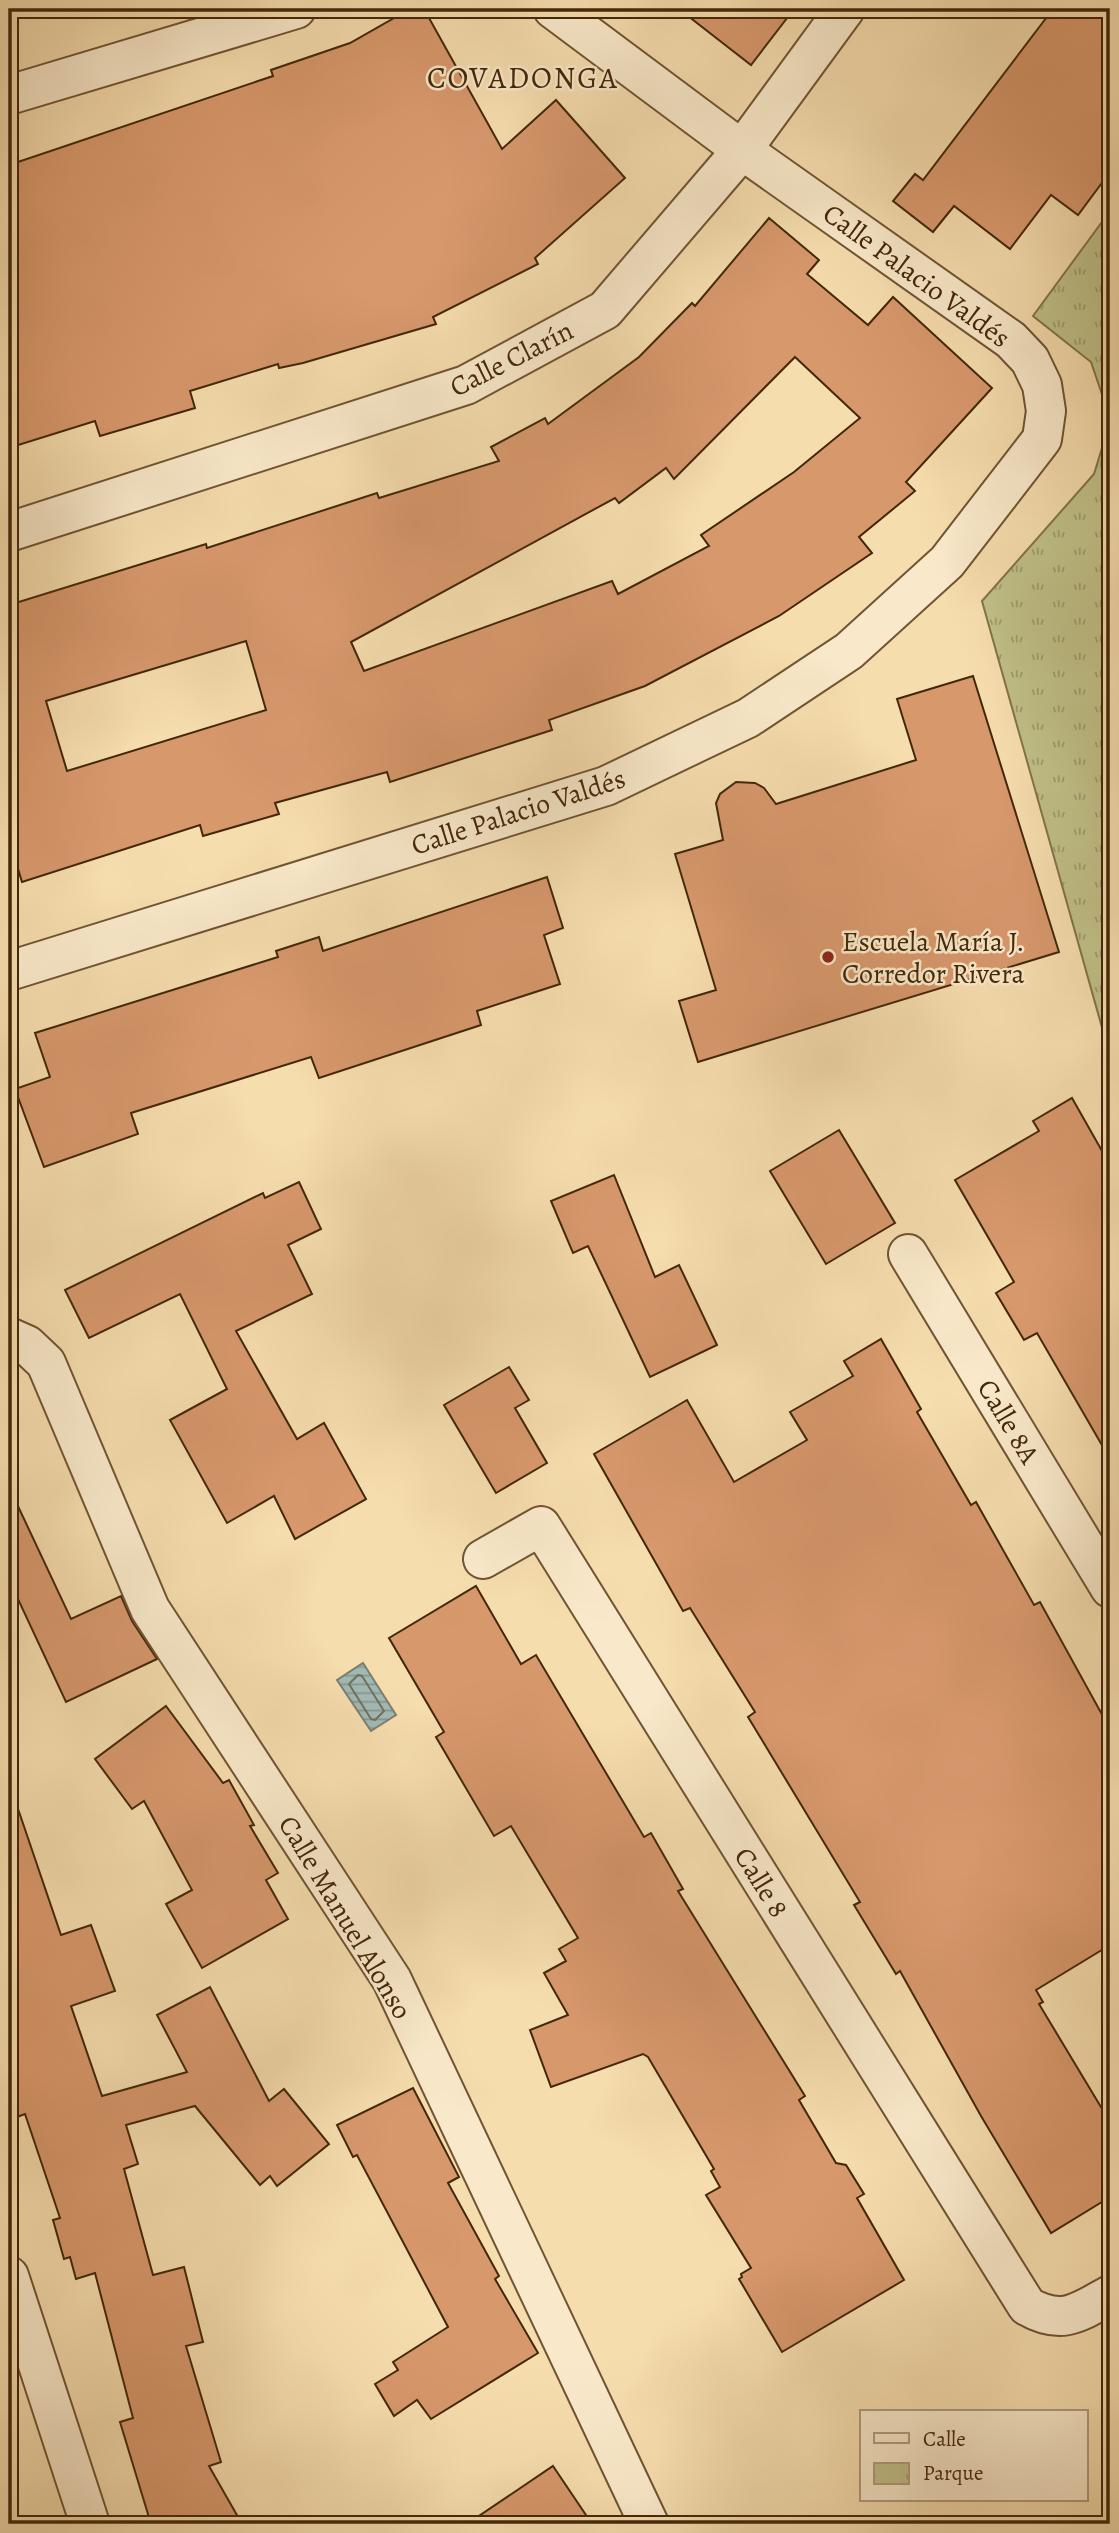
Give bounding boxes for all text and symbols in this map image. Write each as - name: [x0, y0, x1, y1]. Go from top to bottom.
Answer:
- district label: COVADONGA: [427, 58, 619, 98]
- street label: Calle Palacio Valdés: [815, 195, 1018, 357]
- street label: Calle Clarín: [443, 312, 580, 406]
- street label: Calle Palacio Valdés: [406, 759, 630, 864]
- place label: Escuela María J. Corredor Rivera: [842, 923, 1025, 993]
- marker: Escuela María J. Corredor Rivera: [820, 949, 836, 965]
- street label: Calle 8A: [968, 1372, 1049, 1471]
- street label: Calle Manuel Alonso: [269, 1809, 421, 2026]
- street label: Calle 8: [725, 1840, 797, 1925]
- legend: [860, 2410, 1088, 2502]
- text: Calle: [923, 2425, 966, 2453]
- text: Parque: [923, 2459, 983, 2487]

